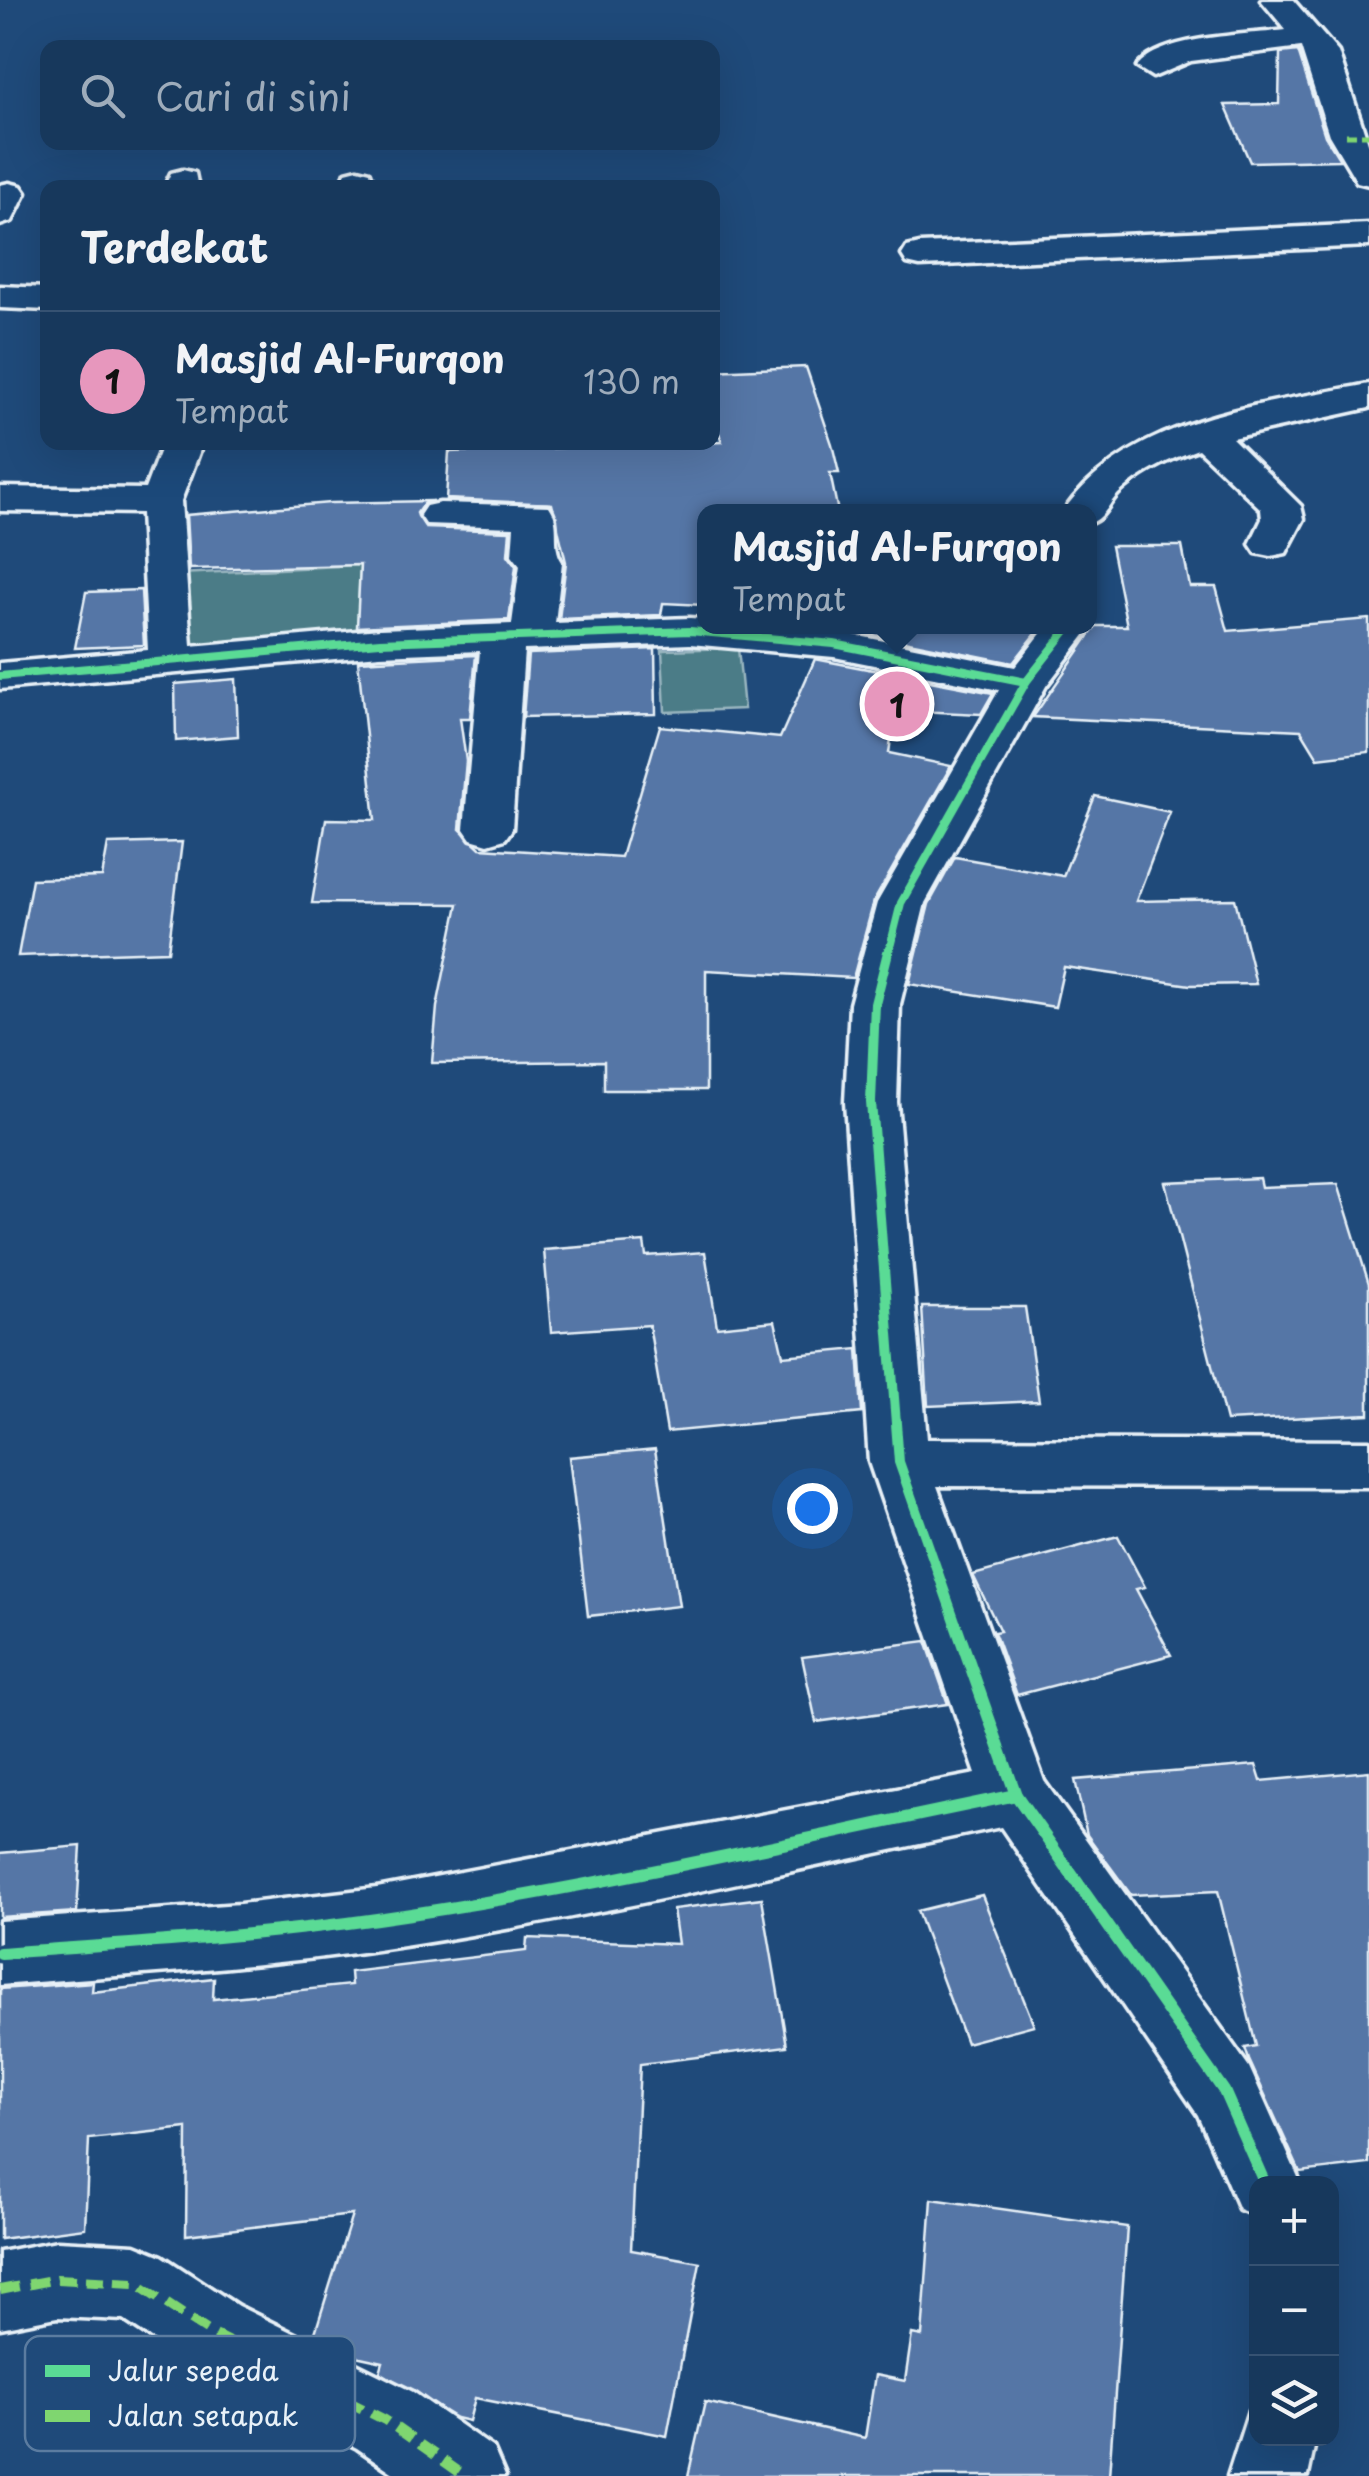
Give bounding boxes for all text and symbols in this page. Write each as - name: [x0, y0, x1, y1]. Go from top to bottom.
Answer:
- search box: [40, 40, 720, 150]
- text: Cari di sini: [155, 67, 351, 124]
- icon: search: [75, 68, 130, 123]
- text: Terdekat: [80, 214, 268, 277]
- text: Masjid Al-Furqon: [175, 329, 505, 386]
- text: 1: [105, 357, 120, 405]
- text: 130 m: [583, 357, 680, 405]
- text: Tempat: [175, 386, 289, 434]
- popup: [697, 504, 1097, 634]
- text: Masjid Al-Furqon: [732, 517, 1062, 574]
- text: Tempat: [732, 574, 846, 622]
- pin: 1: [864, 666, 930, 742]
- your location: [787, 1483, 838, 1534]
- map controls: [1249, 2176, 1339, 2446]
- button: +: [1249, 2176, 1339, 2266]
- button: −: [1249, 2266, 1339, 2356]
- legend: [25, 2336, 355, 2451]
- text: Jalur sepeda: [108, 2348, 280, 2391]
- button: layers: [1249, 2356, 1339, 2446]
- text: Jalan setapak: [108, 2393, 298, 2436]

